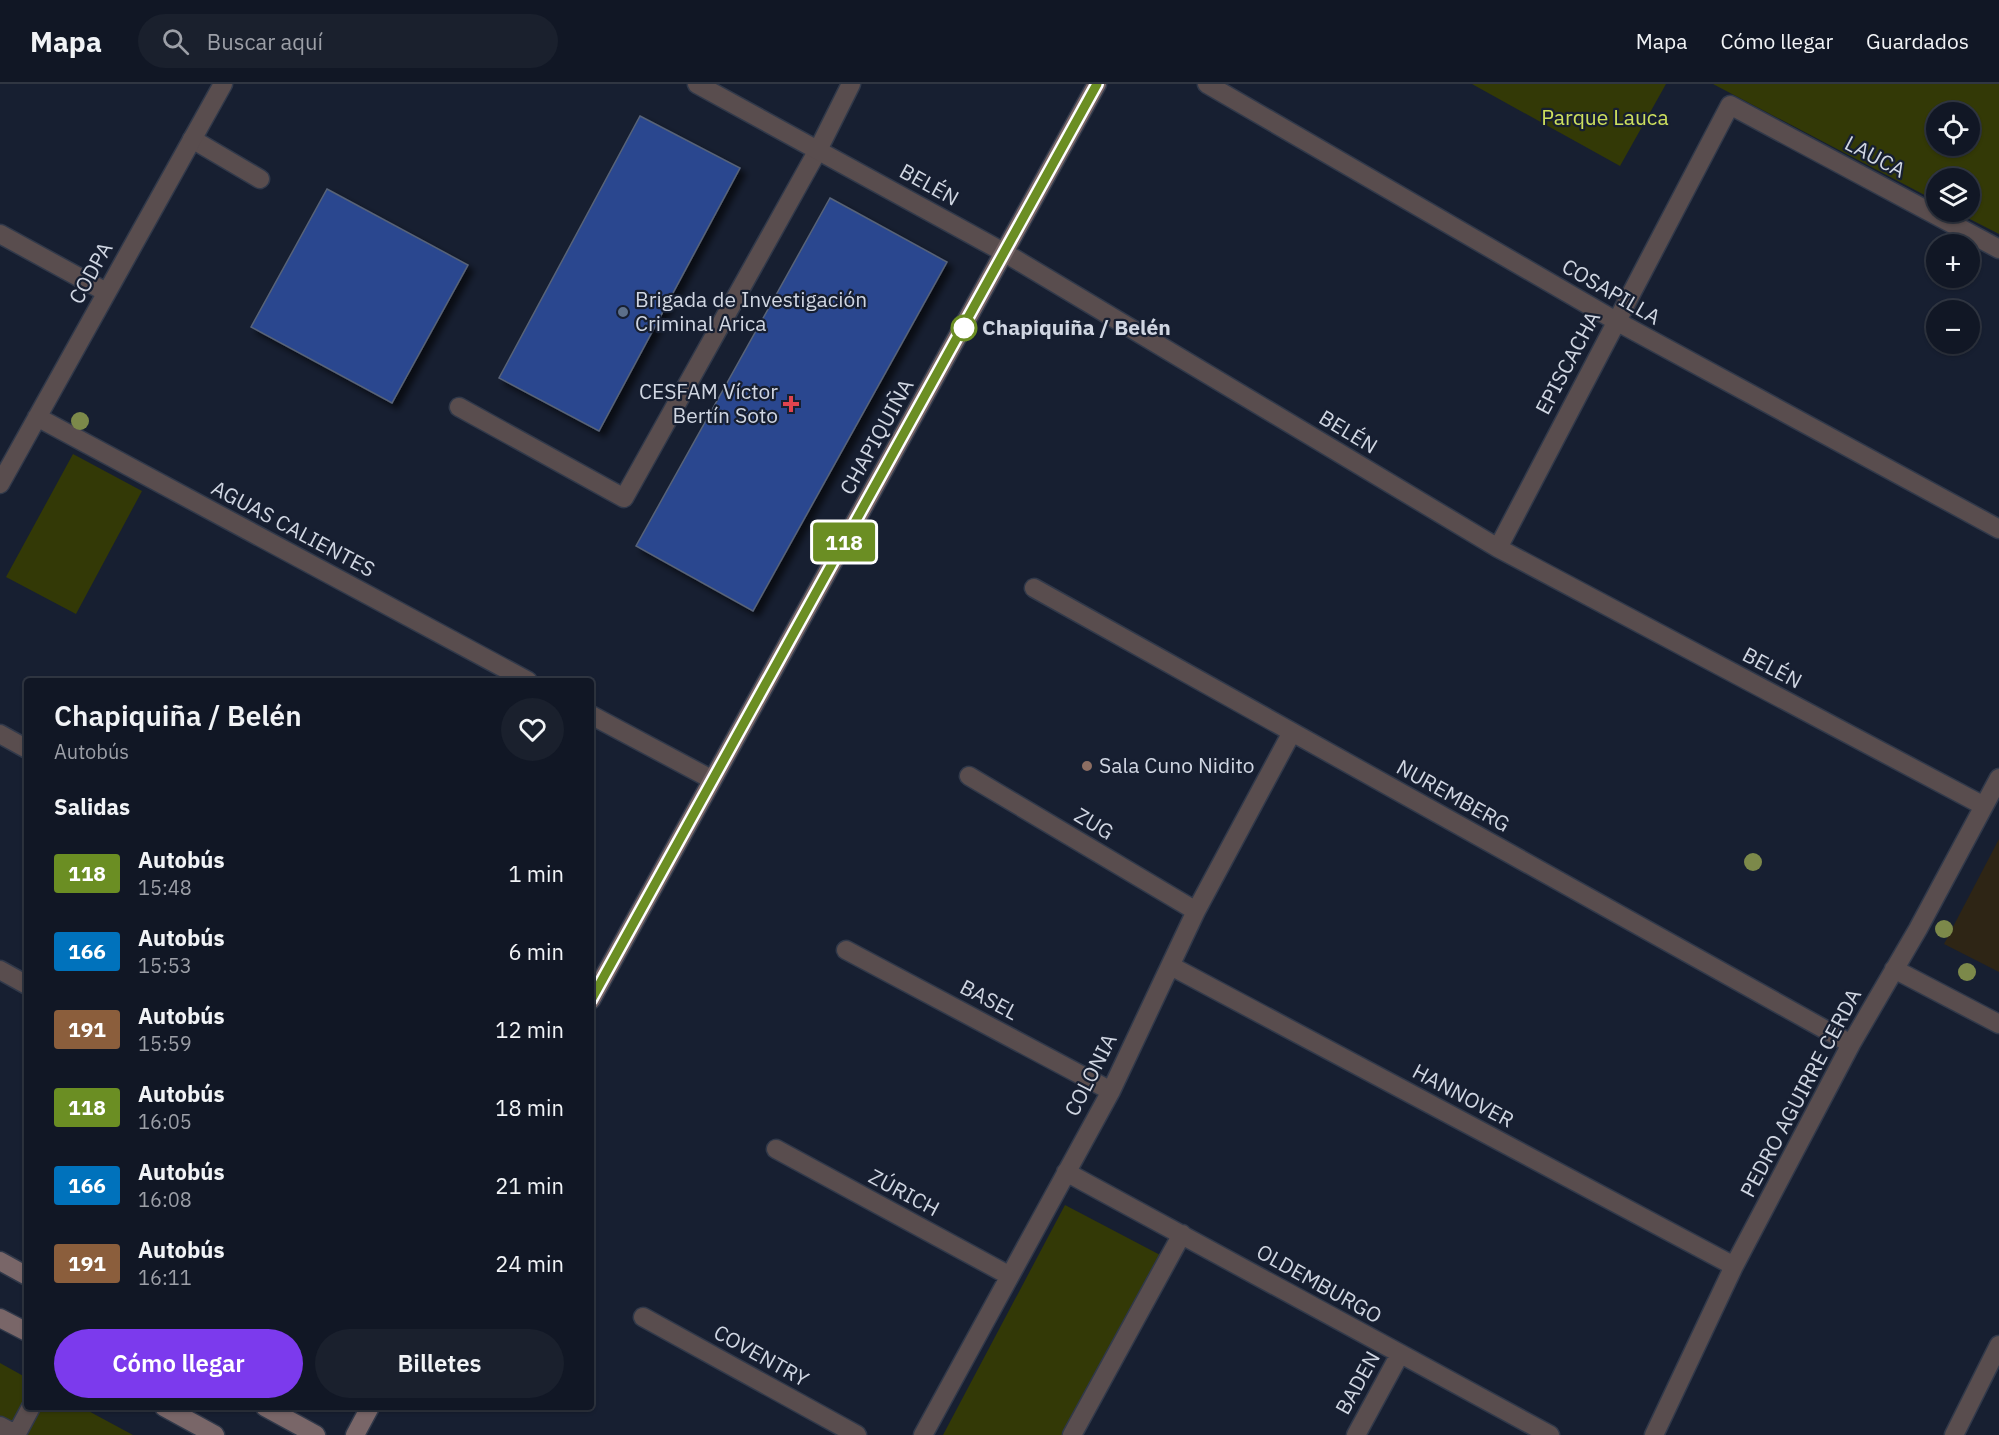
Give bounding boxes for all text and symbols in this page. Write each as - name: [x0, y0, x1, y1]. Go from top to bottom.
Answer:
- search box: [138, 14, 558, 68]
- text: Mapa: [30, 23, 102, 60]
- icon: search: [159, 25, 192, 58]
- text: Buscar aquí: [207, 27, 323, 56]
- text: Mapa: [1636, 27, 1687, 55]
- text: Cómo llegar: [1720, 27, 1833, 55]
- text: Guardados: [1866, 27, 1969, 55]
- map controls: [1926, 102, 1980, 354]
- button: locate: [1926, 102, 1980, 156]
- park label: Parque Lauca: [1541, 103, 1669, 131]
- street label: LAUCA: [1840, 129, 1911, 184]
- street label: BELÉN: [895, 156, 964, 212]
- button: layers: [1926, 168, 1980, 222]
- button: +: [1926, 234, 1980, 288]
- street label: CODPA: [62, 236, 119, 309]
- street label: COSAPILLA: [1557, 252, 1666, 331]
- place label: Brigada de Investigación Criminal Arica: [635, 285, 867, 337]
- button: −: [1926, 300, 1980, 354]
- marker: Brigada de Investigación Criminal Arica: [616, 305, 630, 319]
- street label: EPISCACHA: [1528, 306, 1606, 419]
- place label: Chapiquiña / Belén: [982, 313, 1171, 341]
- marker: Chapiquiña / Belén: [951, 315, 977, 341]
- street label: CHAPIQUIÑA: [833, 374, 919, 499]
- place label: CESFAM Víctor Bertín Soto: [639, 377, 778, 429]
- marker: CESFAM Víctor Bertín Soto: [782, 395, 800, 413]
- street label: BELÉN: [1314, 403, 1383, 460]
- street label: AGUAS CALIENTES: [207, 473, 380, 583]
- line badge: 118: [810, 522, 878, 562]
- text: 118: [825, 528, 863, 556]
- street label: BELÉN: [1738, 640, 1807, 694]
- text: Chapiquiña / Belén: [54, 697, 302, 734]
- button: heart: [501, 698, 564, 761]
- text: Autobús: [54, 738, 129, 765]
- place label: Sala Cuno Nidito: [1099, 751, 1254, 779]
- street label: NUREMBERG: [1392, 752, 1515, 838]
- marker: Sala Cuno Nidito: [1080, 759, 1094, 773]
- text: Salidas: [54, 792, 130, 821]
- street label: ZUG: [1070, 801, 1119, 846]
- text: Autobús: [138, 845, 225, 874]
- text: 118: [68, 859, 106, 887]
- text: 1 min: [508, 859, 564, 888]
- text: 15:48: [138, 874, 192, 901]
- text: Autobús: [138, 923, 225, 952]
- text: 166: [68, 937, 106, 965]
- text: 6 min: [508, 937, 564, 966]
- text: 15:53: [138, 952, 192, 979]
- street label: BASEL: [956, 972, 1023, 1026]
- street label: PEDRO AGUIRRE CERDA: [1733, 983, 1867, 1202]
- text: Autobús: [138, 1001, 225, 1030]
- text: 191: [68, 1015, 106, 1043]
- text: 12 min: [495, 1015, 564, 1044]
- street label: COLONIA: [1057, 1028, 1123, 1121]
- text: 15:59: [138, 1030, 192, 1057]
- street label: HANNOVER: [1408, 1057, 1519, 1134]
- text: Autobús: [138, 1079, 225, 1108]
- text: 118: [68, 1093, 106, 1121]
- text: 18 min: [495, 1093, 564, 1122]
- text: 16:05: [138, 1108, 192, 1135]
- text: Autobús: [138, 1157, 225, 1186]
- street label: ZÚRICH: [864, 1162, 945, 1222]
- text: 166: [68, 1171, 106, 1199]
- text: 21 min: [495, 1171, 564, 1200]
- text: 16:08: [138, 1186, 192, 1213]
- text: Autobús: [138, 1235, 225, 1264]
- street label: OLDEMBURGO: [1252, 1237, 1387, 1329]
- text: 191: [68, 1249, 106, 1277]
- text: 24 min: [495, 1249, 564, 1278]
- text: 16:11: [138, 1264, 192, 1291]
- street label: COVENTRY: [709, 1318, 814, 1393]
- button: Cómo llegar: [54, 1329, 303, 1398]
- button: Billetes: [315, 1329, 564, 1398]
- street label: BADEN: [1328, 1346, 1386, 1419]

